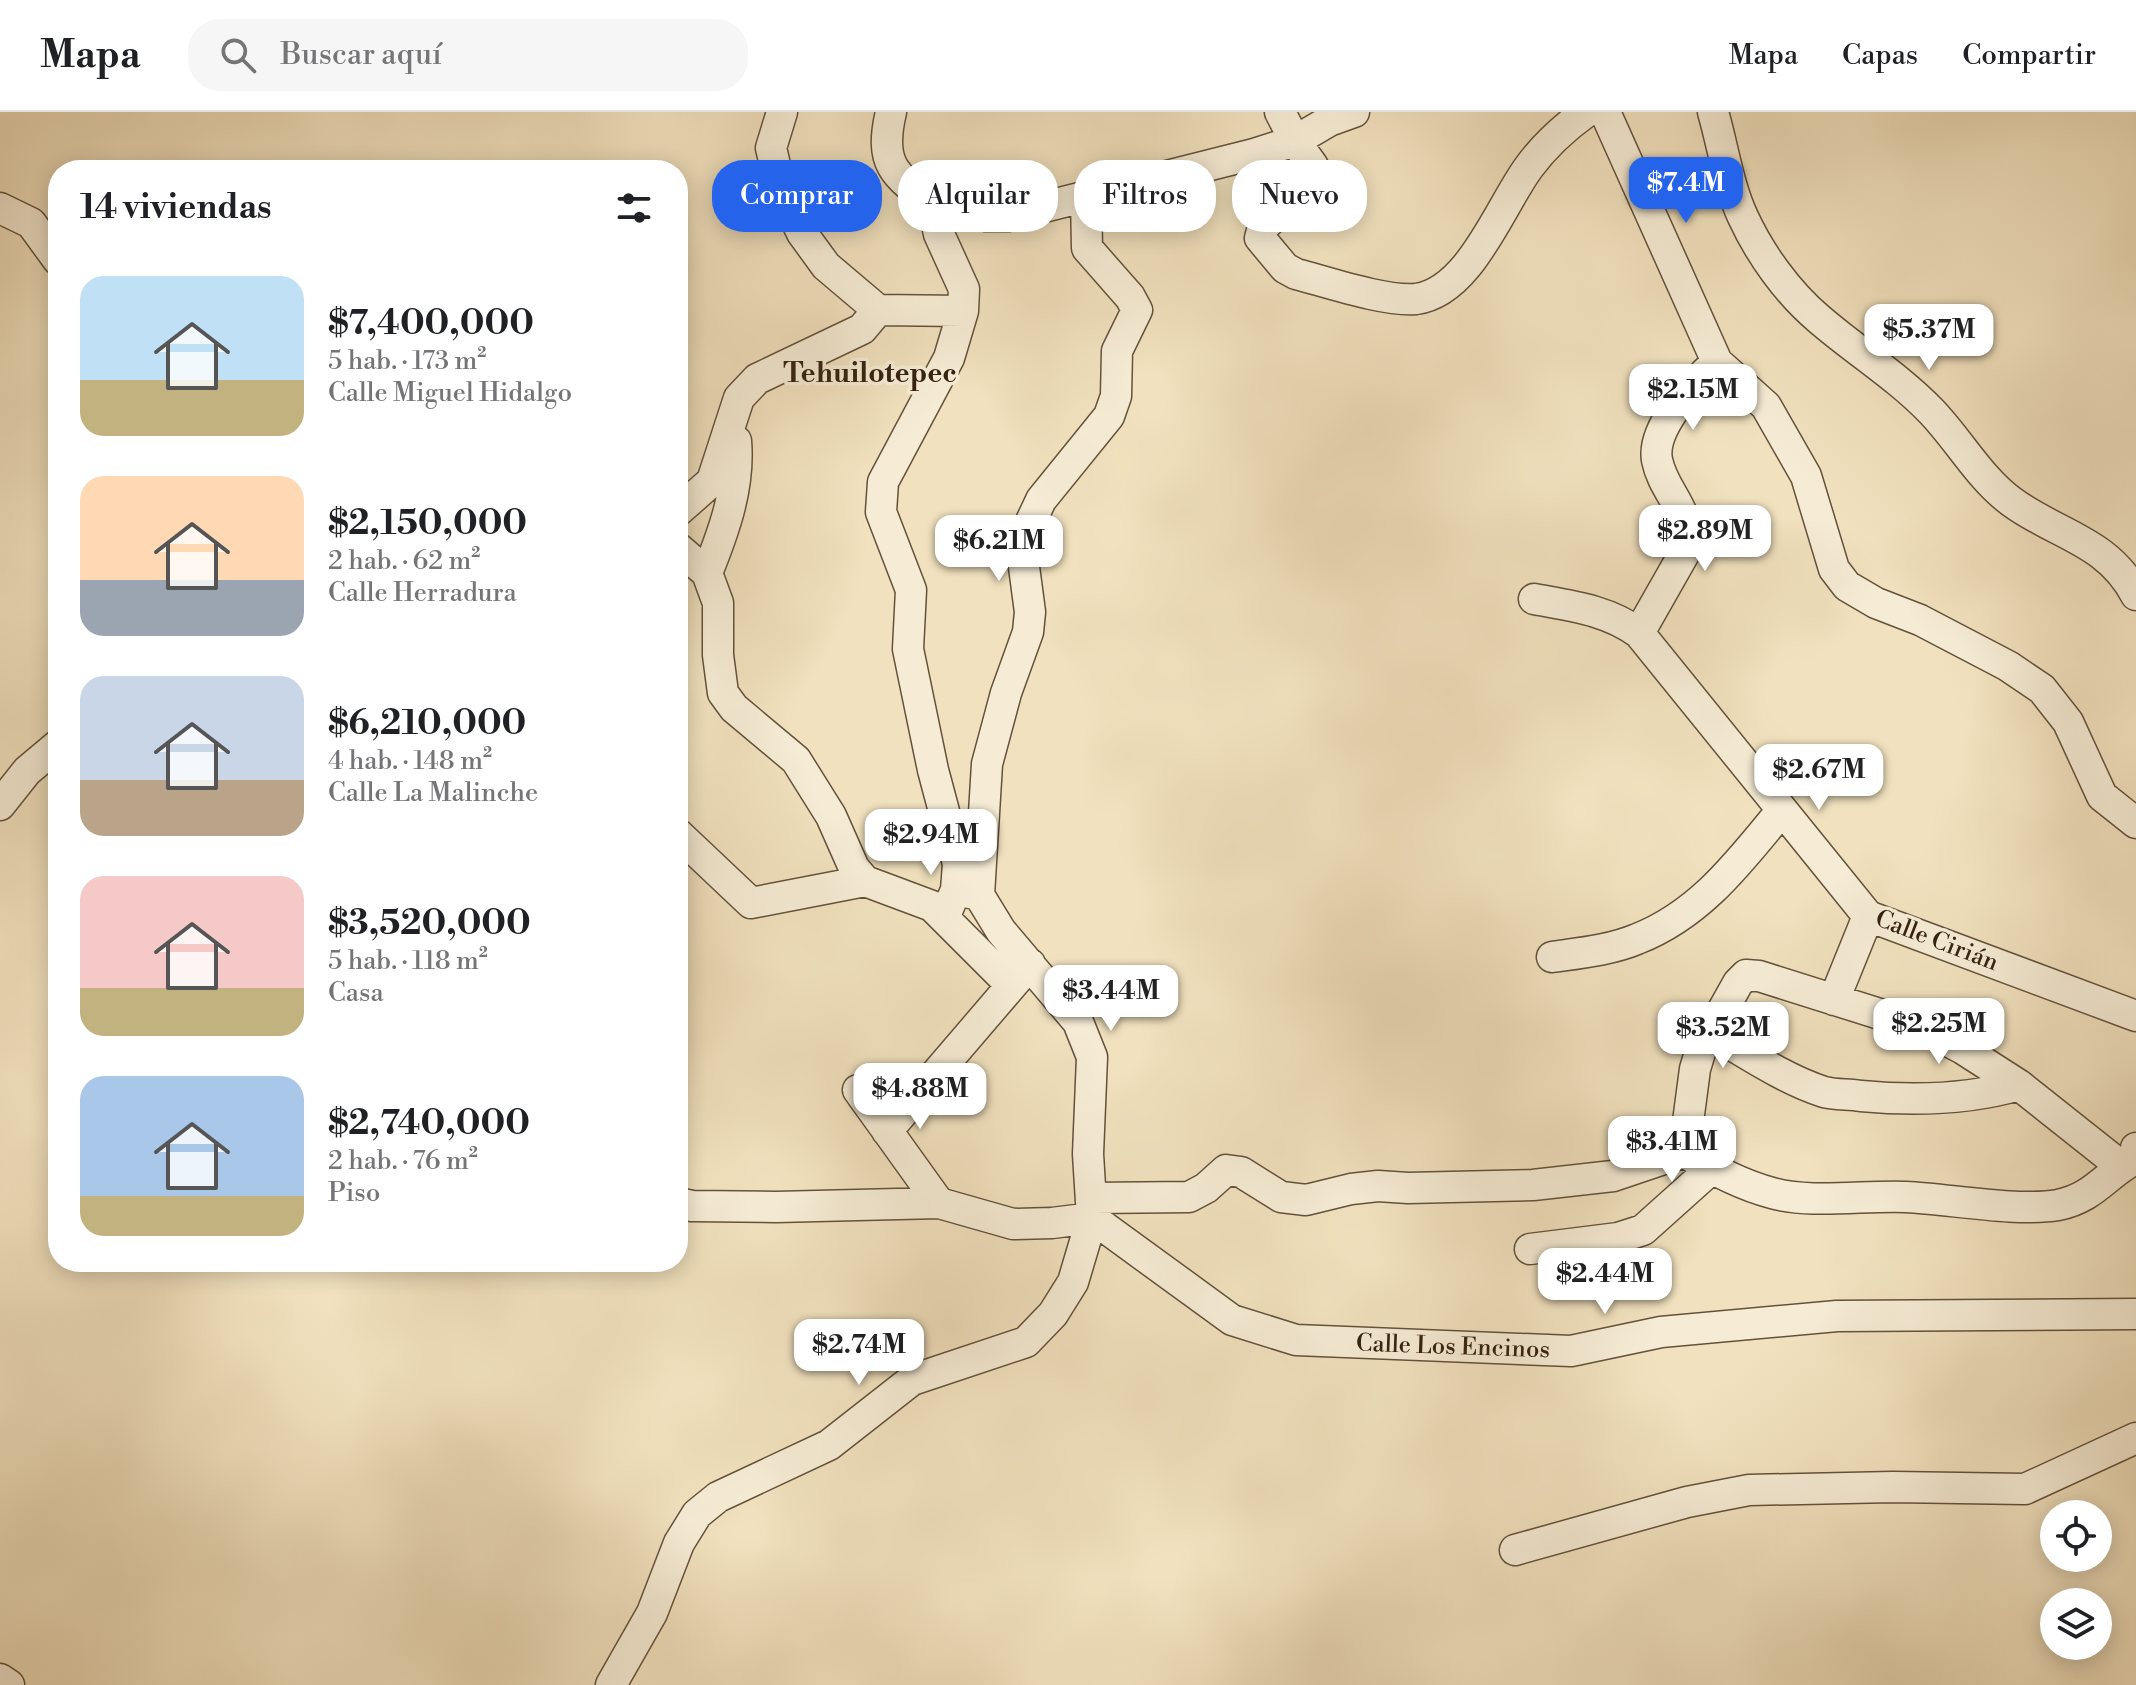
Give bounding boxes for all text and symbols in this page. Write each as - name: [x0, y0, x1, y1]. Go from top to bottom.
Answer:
- search box: [188, 19, 748, 91]
- text: Mapa: [40, 32, 140, 79]
- icon: search: [216, 33, 260, 77]
- text: Buscar aquí: [280, 36, 442, 74]
- text: Mapa: [1729, 38, 1798, 73]
- text: Capas: [1842, 38, 1918, 73]
- text: Compartir: [1962, 38, 2096, 73]
- pin: $7.4M: [1630, 157, 1742, 225]
- chip: Comprar: [712, 160, 882, 232]
- chip: Alquilar: [898, 160, 1058, 232]
- chip: Filtros: [1074, 160, 1216, 232]
- chip: Nuevo: [1232, 160, 1367, 232]
- text: $7.4M: [1647, 167, 1725, 199]
- icon: filters: [612, 186, 656, 230]
- text: 14 viviendas: [80, 187, 272, 229]
- text: $7,400,000: [328, 303, 534, 345]
- pin: $5.37M: [1864, 304, 1994, 372]
- icon: home: [144, 308, 240, 404]
- text: $5.37M: [1882, 314, 1976, 346]
- text: 5 hab. · 173 m²: [328, 345, 486, 377]
- district label: Tehuilotepec: [783, 356, 957, 391]
- pin: $2.15M: [1628, 364, 1758, 432]
- text: $2.15M: [1647, 374, 1739, 406]
- text: Calle Miguel Hidalgo: [328, 377, 572, 409]
- text: $2,150,000: [328, 503, 527, 545]
- pin: $2.89M: [1640, 505, 1770, 573]
- icon: home: [144, 508, 240, 604]
- pin: $6.21M: [934, 515, 1064, 583]
- text: $2.89M: [1657, 515, 1753, 547]
- text: $6.21M: [953, 525, 1045, 557]
- text: 2 hab. · 62 m²: [328, 545, 480, 577]
- text: Calle Herradura: [328, 577, 517, 609]
- text: $6,210,000: [328, 703, 526, 745]
- icon: home: [144, 708, 240, 804]
- pin: $2.67M: [1754, 744, 1884, 812]
- text: 4 hab. · 148 m²: [328, 745, 492, 777]
- text: $2.67M: [1772, 754, 1866, 786]
- text: Calle La Malinche: [328, 777, 538, 809]
- pin: $2.94M: [866, 809, 996, 877]
- text: $2.94M: [883, 819, 979, 851]
- text: $3,520,000: [328, 903, 531, 945]
- street label: Calle Cirián: [1871, 904, 2002, 978]
- icon: home: [144, 908, 240, 1004]
- text: 5 hab. · 118 m²: [328, 945, 488, 977]
- pin: $3.44M: [1046, 965, 1176, 1033]
- text: $3.44M: [1062, 975, 1160, 1007]
- text: Casa: [328, 977, 384, 1009]
- pin: $2.25M: [1874, 998, 2004, 1066]
- pin: $3.52M: [1658, 1002, 1788, 1070]
- text: $2.25M: [1891, 1008, 1987, 1040]
- text: $3.52M: [1676, 1012, 1770, 1044]
- pin: $4.88M: [855, 1063, 985, 1131]
- text: $4.88M: [871, 1073, 969, 1105]
- text: $2,740,000: [328, 1103, 530, 1145]
- icon: home: [144, 1108, 240, 1204]
- pin: $3.41M: [1607, 1116, 1737, 1184]
- text: $3.41M: [1626, 1126, 1718, 1158]
- text: 2 hab. · 76 m²: [328, 1145, 478, 1177]
- text: Piso: [328, 1177, 380, 1209]
- pin: $2.44M: [1540, 1248, 1670, 1316]
- text: $2.44M: [1556, 1258, 1654, 1290]
- pin: $2.74M: [794, 1319, 924, 1387]
- text: $2.74M: [812, 1329, 906, 1361]
- street label: Calle Los Encinos: [1356, 1329, 1550, 1365]
- map controls: [2040, 1500, 2112, 1660]
- button: locate: [2040, 1500, 2112, 1572]
- button: layers: [2040, 1588, 2112, 1660]

